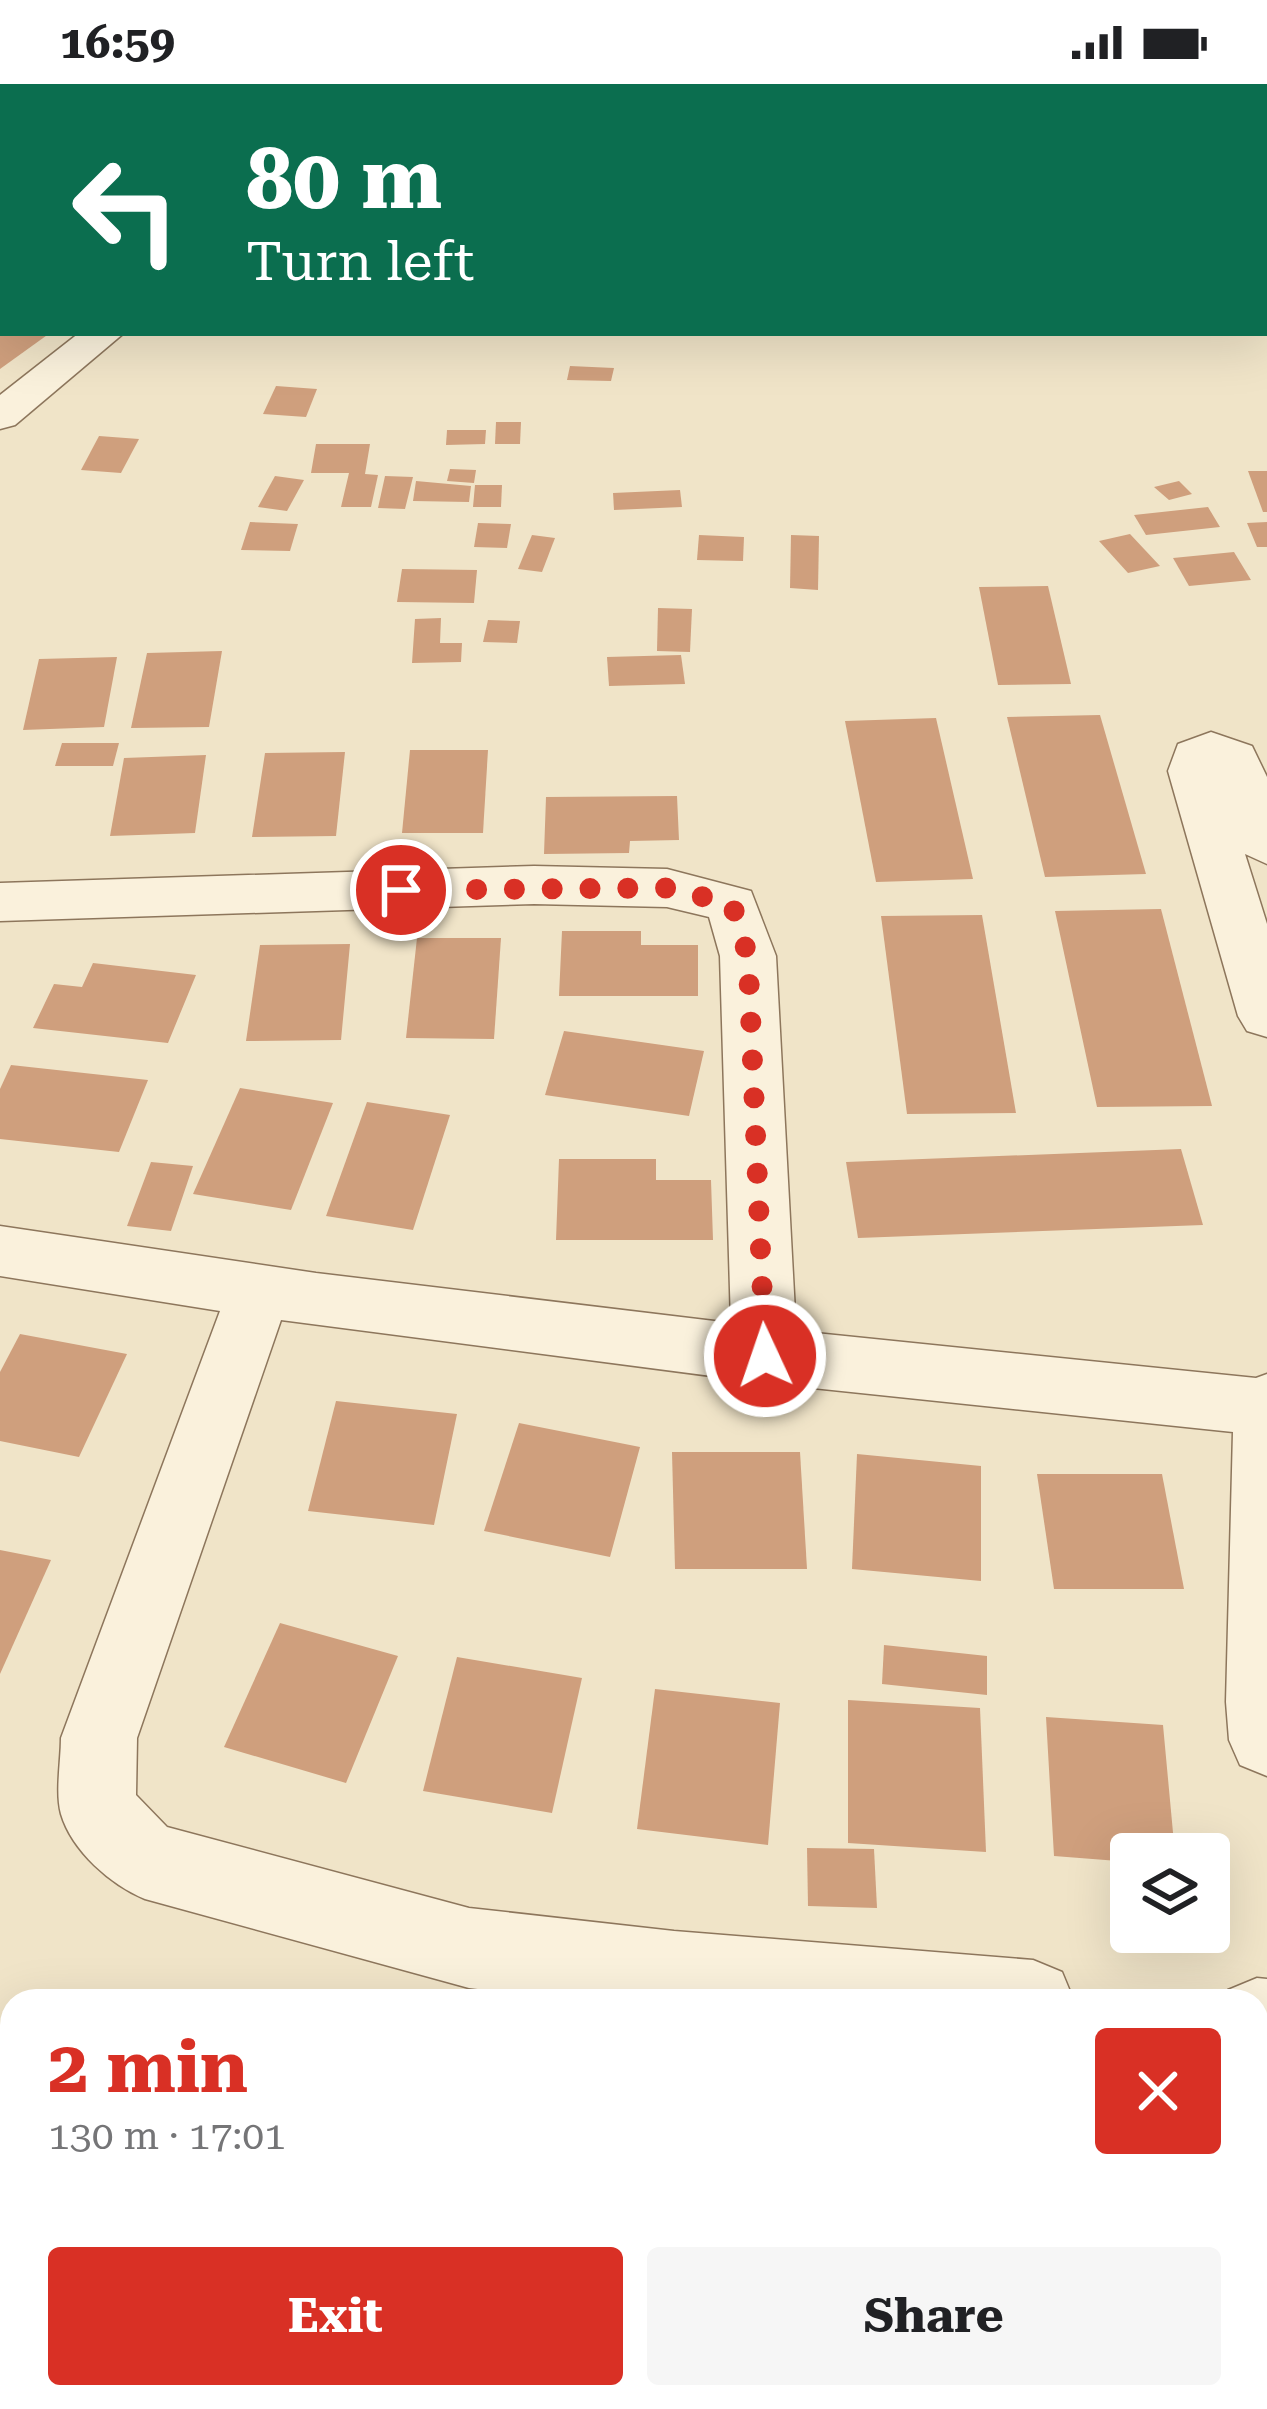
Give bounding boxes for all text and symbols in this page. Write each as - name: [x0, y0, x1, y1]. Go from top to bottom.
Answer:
- text: 16:59: [60, 16, 175, 69]
- text: 80 m: [246, 130, 442, 228]
- icon: left: [48, 132, 204, 288]
- text: Turn left: [246, 230, 474, 293]
- pin: [350, 839, 452, 941]
- icon: arrive: [368, 857, 434, 923]
- position arrow: [702, 1293, 828, 1419]
- map controls: [1110, 1833, 1230, 1953]
- button: layers: [1110, 1833, 1230, 1953]
- text: 2 min: [48, 2025, 248, 2110]
- button: close: [1095, 2028, 1221, 2154]
- text: 130 m · 17:01: [48, 2113, 286, 2159]
- button: Exit: [48, 2247, 623, 2385]
- button: Share: [647, 2247, 1221, 2385]

